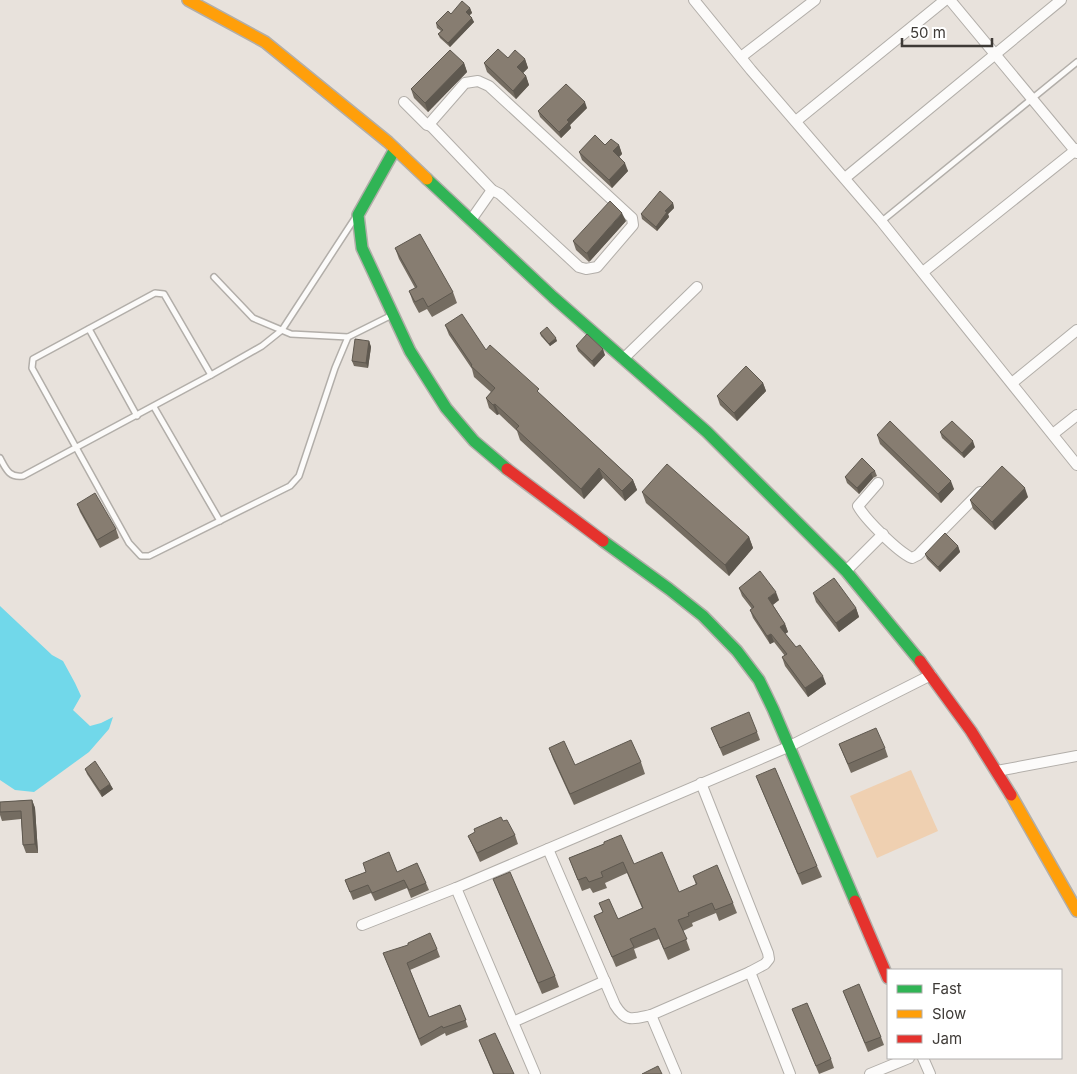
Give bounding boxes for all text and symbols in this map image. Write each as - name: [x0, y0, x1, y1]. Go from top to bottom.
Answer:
- scale bar: [902, 15, 992, 47]
- text: 50 m: [910, 23, 946, 42]
- legend: [887, 969, 1062, 1059]
- text: Fast: [932, 979, 962, 998]
- text: Slow: [932, 1004, 966, 1023]
- text: Jam: [932, 1029, 962, 1048]

